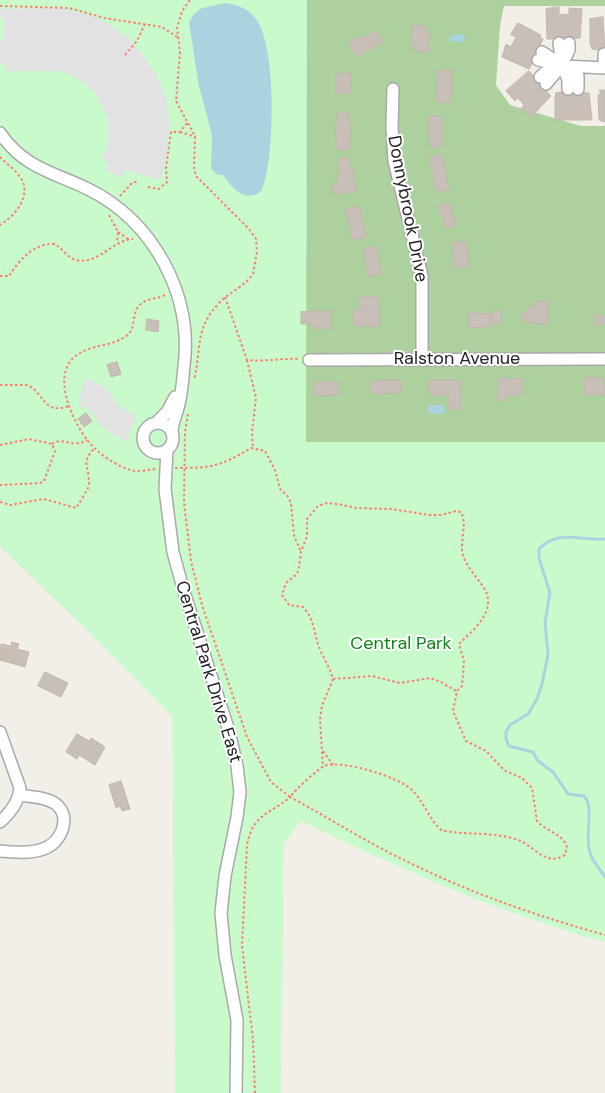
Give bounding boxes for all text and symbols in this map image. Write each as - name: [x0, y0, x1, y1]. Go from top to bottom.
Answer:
- street label: Donnybrook Drive: [382, 134, 432, 284]
- street label: Ralston Avenue: [394, 348, 520, 370]
- street label: Central Park Drive East: [170, 578, 246, 766]
- park label: Central Park: [350, 633, 452, 655]

